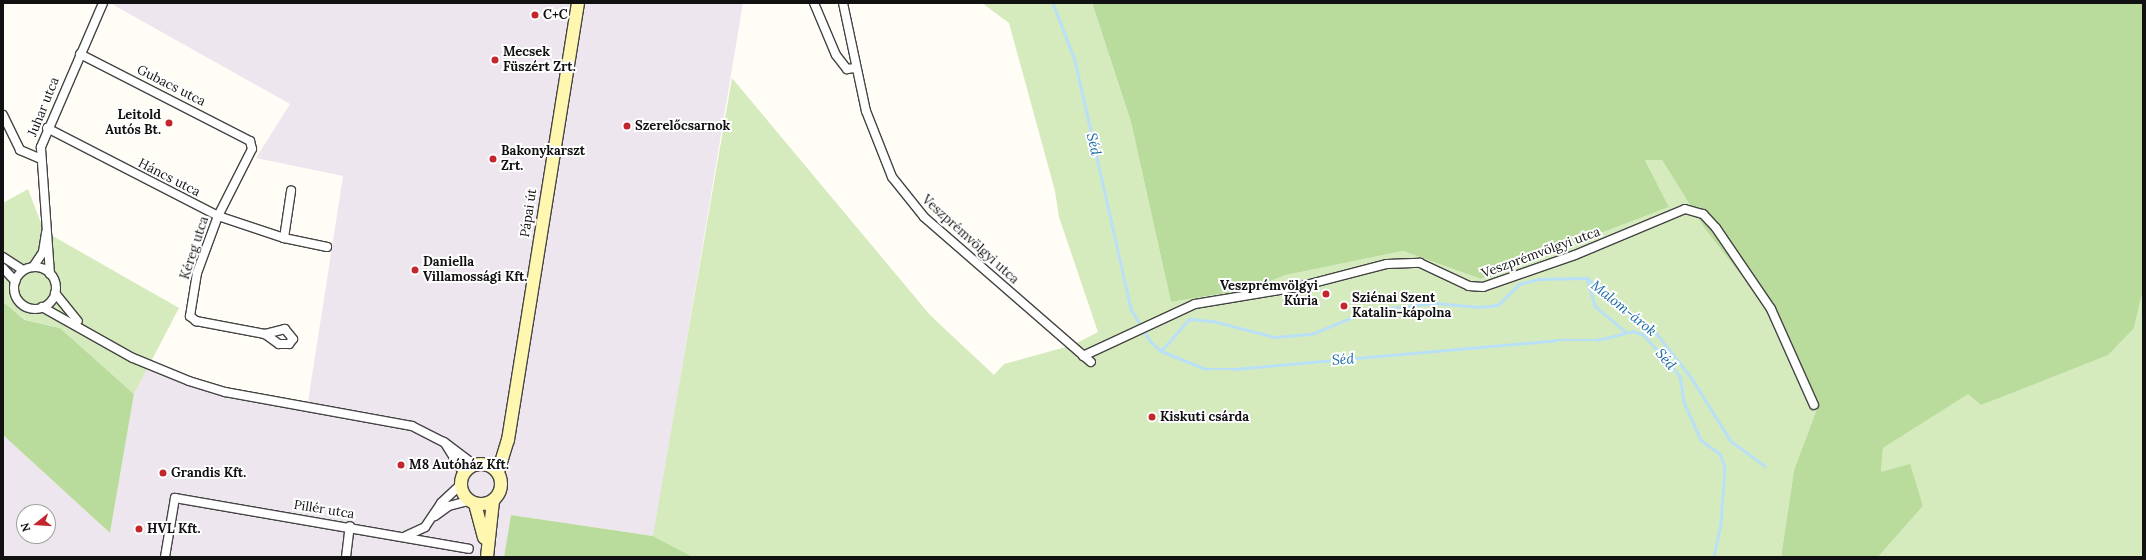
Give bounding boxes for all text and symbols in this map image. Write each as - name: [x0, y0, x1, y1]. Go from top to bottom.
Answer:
- place label: C+C: [543, 7, 568, 23]
- marker: C+C: [530, 10, 540, 20]
- place label: Mecsek Füszért Zrt.: [503, 45, 576, 76]
- marker: Mecsek Füszért Zrt.: [490, 55, 500, 65]
- street label: Gubacs utca: [134, 62, 208, 110]
- street label: Juhar utca: [25, 75, 63, 139]
- place label: Leitold Autós Bt.: [105, 108, 161, 139]
- marker: Leitold Autós Bt.: [164, 118, 174, 128]
- place label: Szerelőcsarnok: [635, 118, 730, 134]
- marker: Szerelőcsarnok: [622, 121, 632, 131]
- water label: Séd: [1083, 131, 1105, 157]
- place label: Bakonykarszt Zrt.: [501, 144, 585, 175]
- marker: Bakonykarszt Zrt.: [488, 154, 498, 164]
- street label: Háncs utca: [135, 156, 203, 200]
- street label: Pápai út: [517, 188, 541, 238]
- street label: Veszprémvölgyi utca: [918, 192, 1022, 288]
- street label: Kéreg utca: [177, 215, 213, 281]
- street label: Veszprémvölgyi utca: [1480, 224, 1602, 282]
- place label: Daniella Villamossági Kft.: [423, 255, 527, 286]
- marker: Daniella Villamossági Kft.: [410, 265, 420, 275]
- water label: Malom-árok: [1588, 277, 1660, 339]
- place label: Veszprémvölgyi Kúria: [1220, 279, 1318, 310]
- marker: Veszprémvölgyi Kúria: [1321, 289, 1331, 299]
- place label: Sziénai Szent Katalin-kápolna: [1352, 291, 1451, 322]
- marker: Sziénai Szent Katalin-kápolna: [1339, 301, 1349, 311]
- water label: Séd: [1652, 345, 1680, 373]
- water label: Séd: [1331, 350, 1355, 368]
- place label: Kiskuti csárda: [1160, 409, 1249, 425]
- marker: Kiskuti csárda: [1147, 412, 1157, 422]
- place label: M8 Autóház Kft.: [409, 457, 509, 473]
- marker: M8 Autóház Kft.: [396, 460, 406, 470]
- place label: Grandis Kft.: [171, 465, 246, 481]
- marker: Grandis Kft.: [158, 468, 168, 478]
- street label: Pillér utca: [293, 498, 355, 522]
- north arrow: [16, 504, 56, 544]
- text: N: [18, 521, 33, 533]
- place label: HVL Kft.: [147, 521, 200, 537]
- marker: HVL Kft.: [134, 524, 144, 534]

